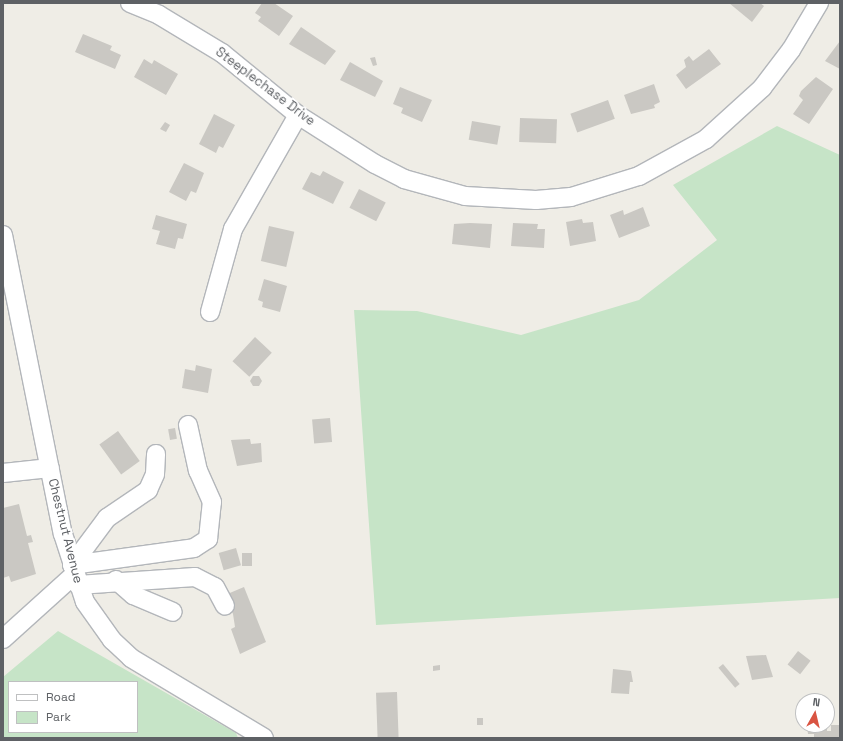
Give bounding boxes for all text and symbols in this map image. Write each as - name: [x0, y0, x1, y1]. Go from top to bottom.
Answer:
- street label: Steeplechase Drive: [212, 44, 318, 130]
- street label: Chestnut Avenue: [44, 477, 86, 585]
- legend: [8, 681, 138, 733]
- text: Road: [46, 689, 75, 705]
- north arrow: [795, 693, 835, 733]
- text: N: [812, 695, 821, 710]
- text: Park: [46, 709, 71, 725]

